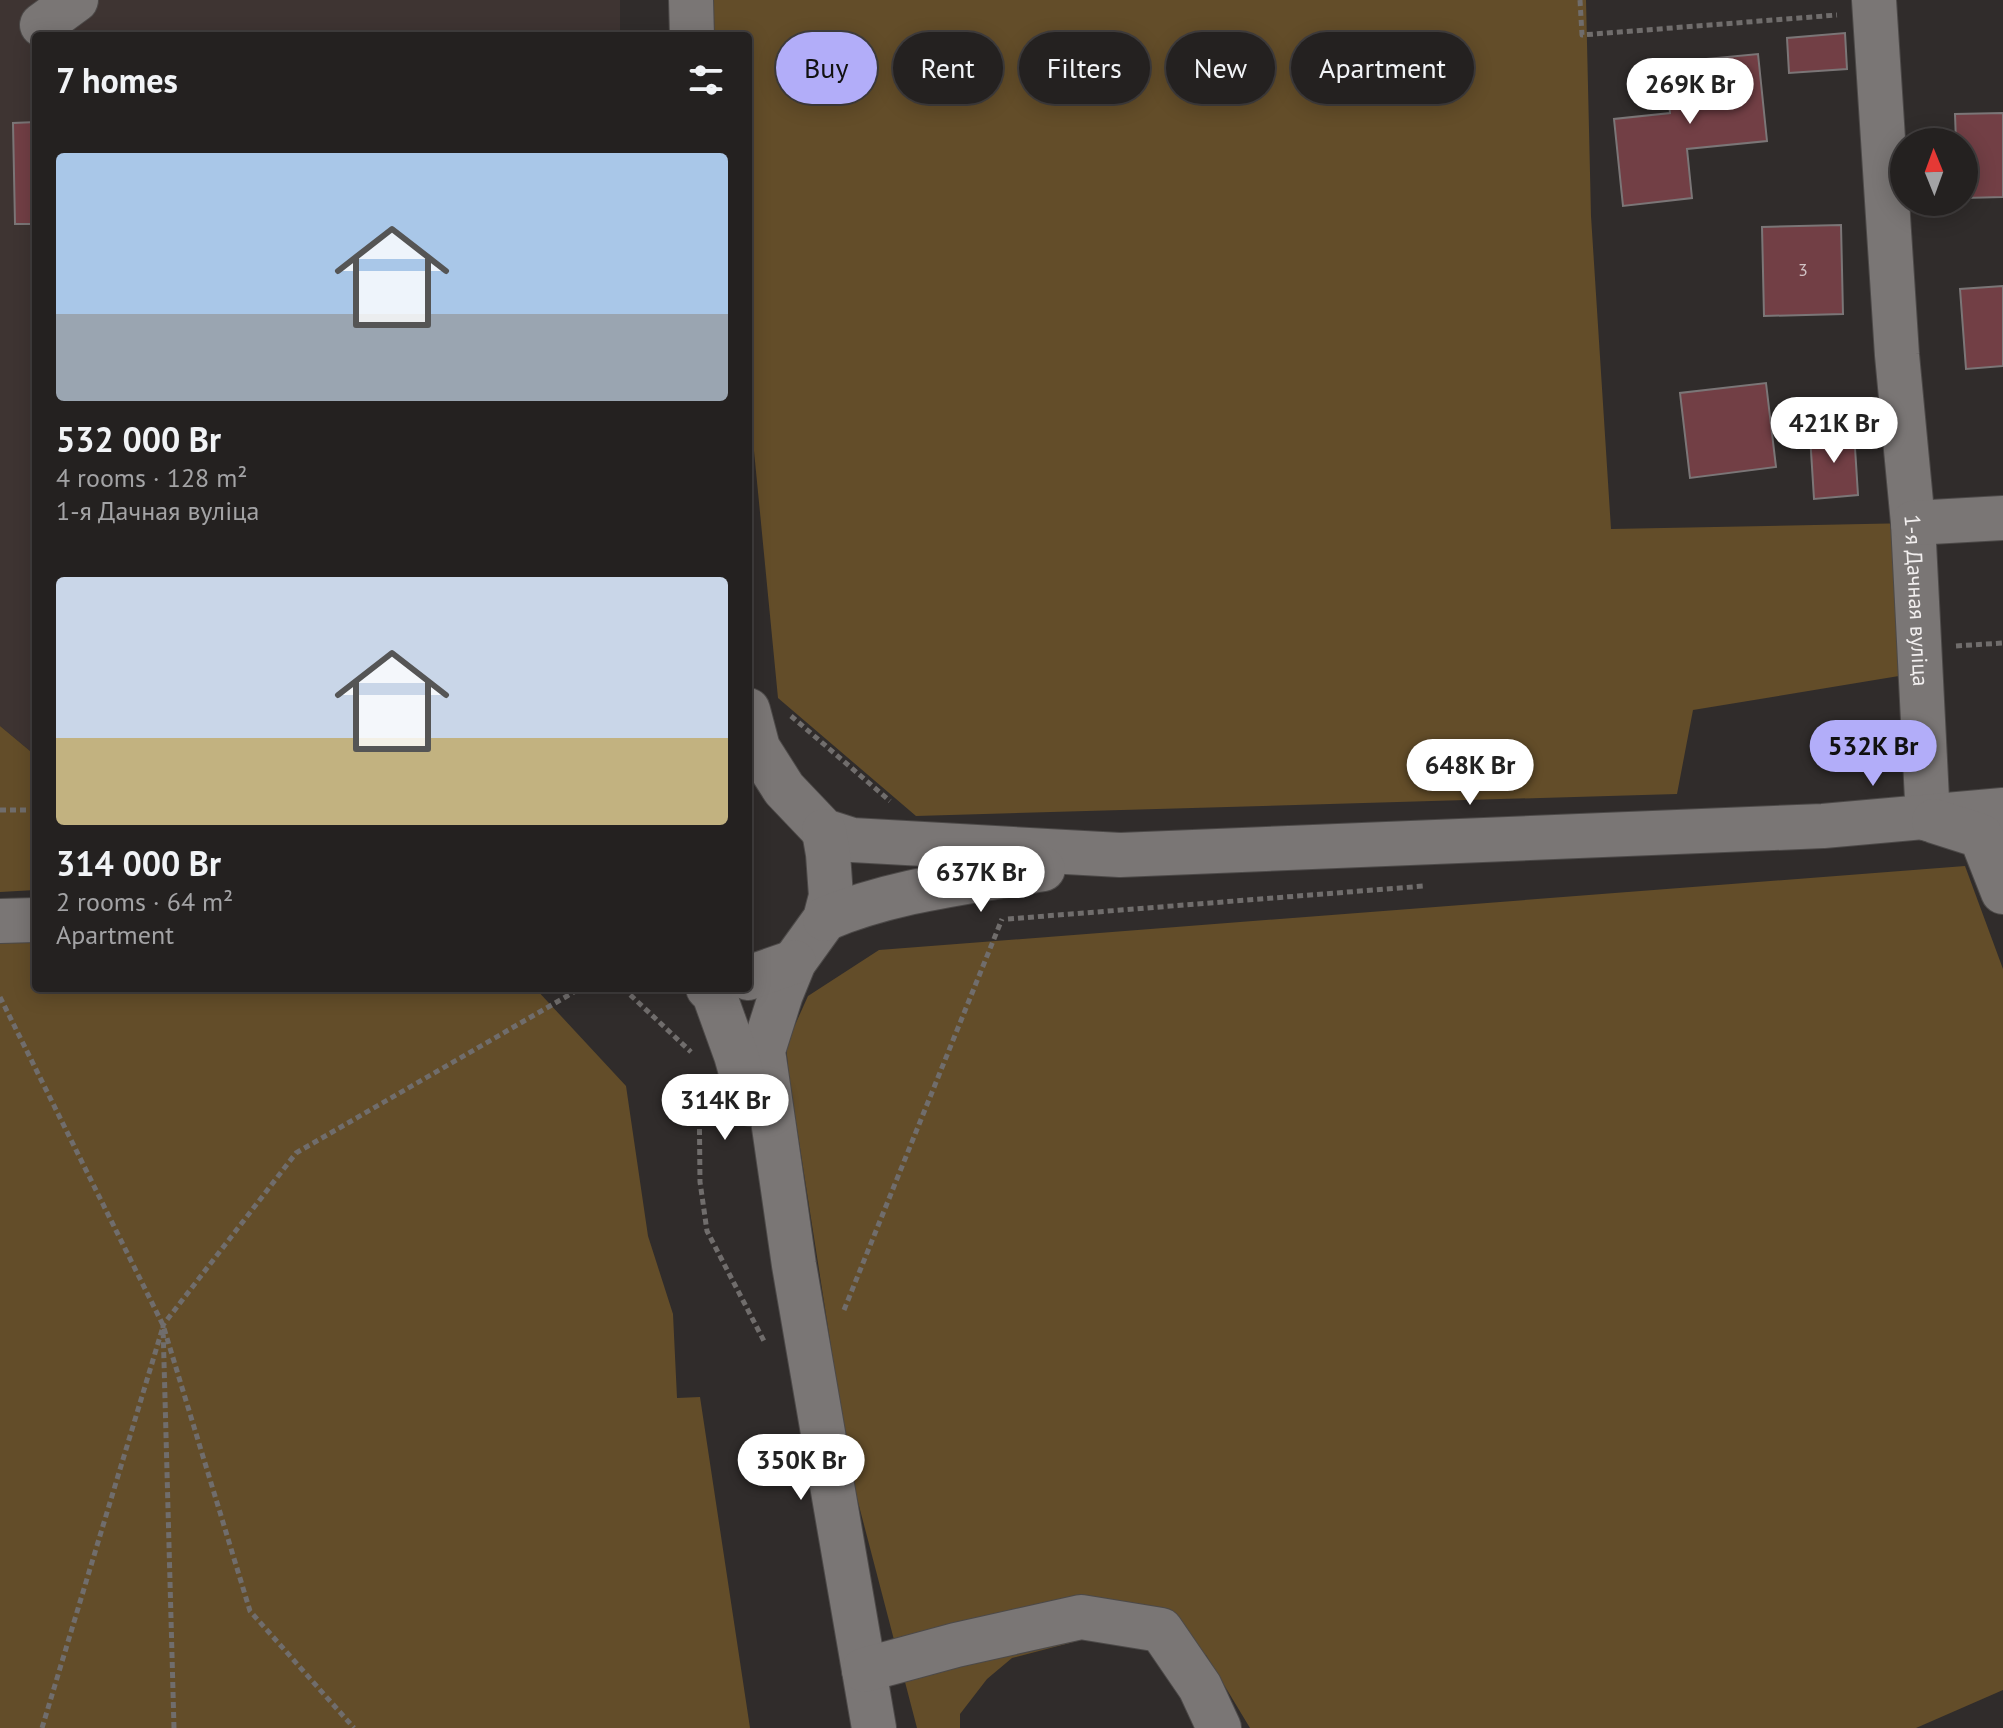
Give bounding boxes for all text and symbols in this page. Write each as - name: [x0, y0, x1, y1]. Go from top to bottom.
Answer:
- chip: Buy: [776, 32, 877, 104]
- chip: Rent: [893, 32, 1003, 104]
- chip: Filters: [1019, 32, 1150, 104]
- chip: New: [1166, 32, 1275, 104]
- chip: Apartment: [1291, 32, 1474, 104]
- text: 7 homes: [56, 58, 178, 102]
- icon: filters: [684, 58, 728, 102]
- pin: 269K Br: [1616, 58, 1764, 126]
- text: 269K Br: [1645, 67, 1735, 100]
- north arrow: [1890, 128, 1978, 216]
- map controls: [1890, 128, 1978, 216]
- icon: home: [320, 205, 464, 349]
- house number: 3: [1798, 258, 1808, 281]
- pin: 421K Br: [1760, 397, 1908, 465]
- text: 421K Br: [1789, 406, 1879, 439]
- text: 532 000 Br: [56, 417, 221, 461]
- text: 4 rooms · 128 m²: [56, 461, 248, 494]
- text: 1-я Дачная вуліца: [56, 494, 259, 527]
- street label: 1-я Дачная вуліца: [1898, 513, 1935, 687]
- icon: home: [320, 629, 464, 773]
- pin: 532K Br: [1799, 720, 1947, 788]
- text: 532K Br: [1828, 729, 1918, 762]
- pin: 648K Br: [1396, 739, 1544, 807]
- text: 648K Br: [1425, 748, 1515, 781]
- text: 314 000 Br: [56, 841, 221, 885]
- pin: 637K Br: [907, 846, 1055, 914]
- text: 637K Br: [936, 855, 1026, 888]
- text: 2 rooms · 64 m²: [56, 885, 233, 918]
- text: Apartment: [56, 918, 174, 951]
- pin: 314K Br: [651, 1074, 799, 1142]
- text: 314K Br: [680, 1083, 770, 1116]
- pin: 350K Br: [727, 1434, 875, 1502]
- text: 350K Br: [756, 1443, 846, 1476]

